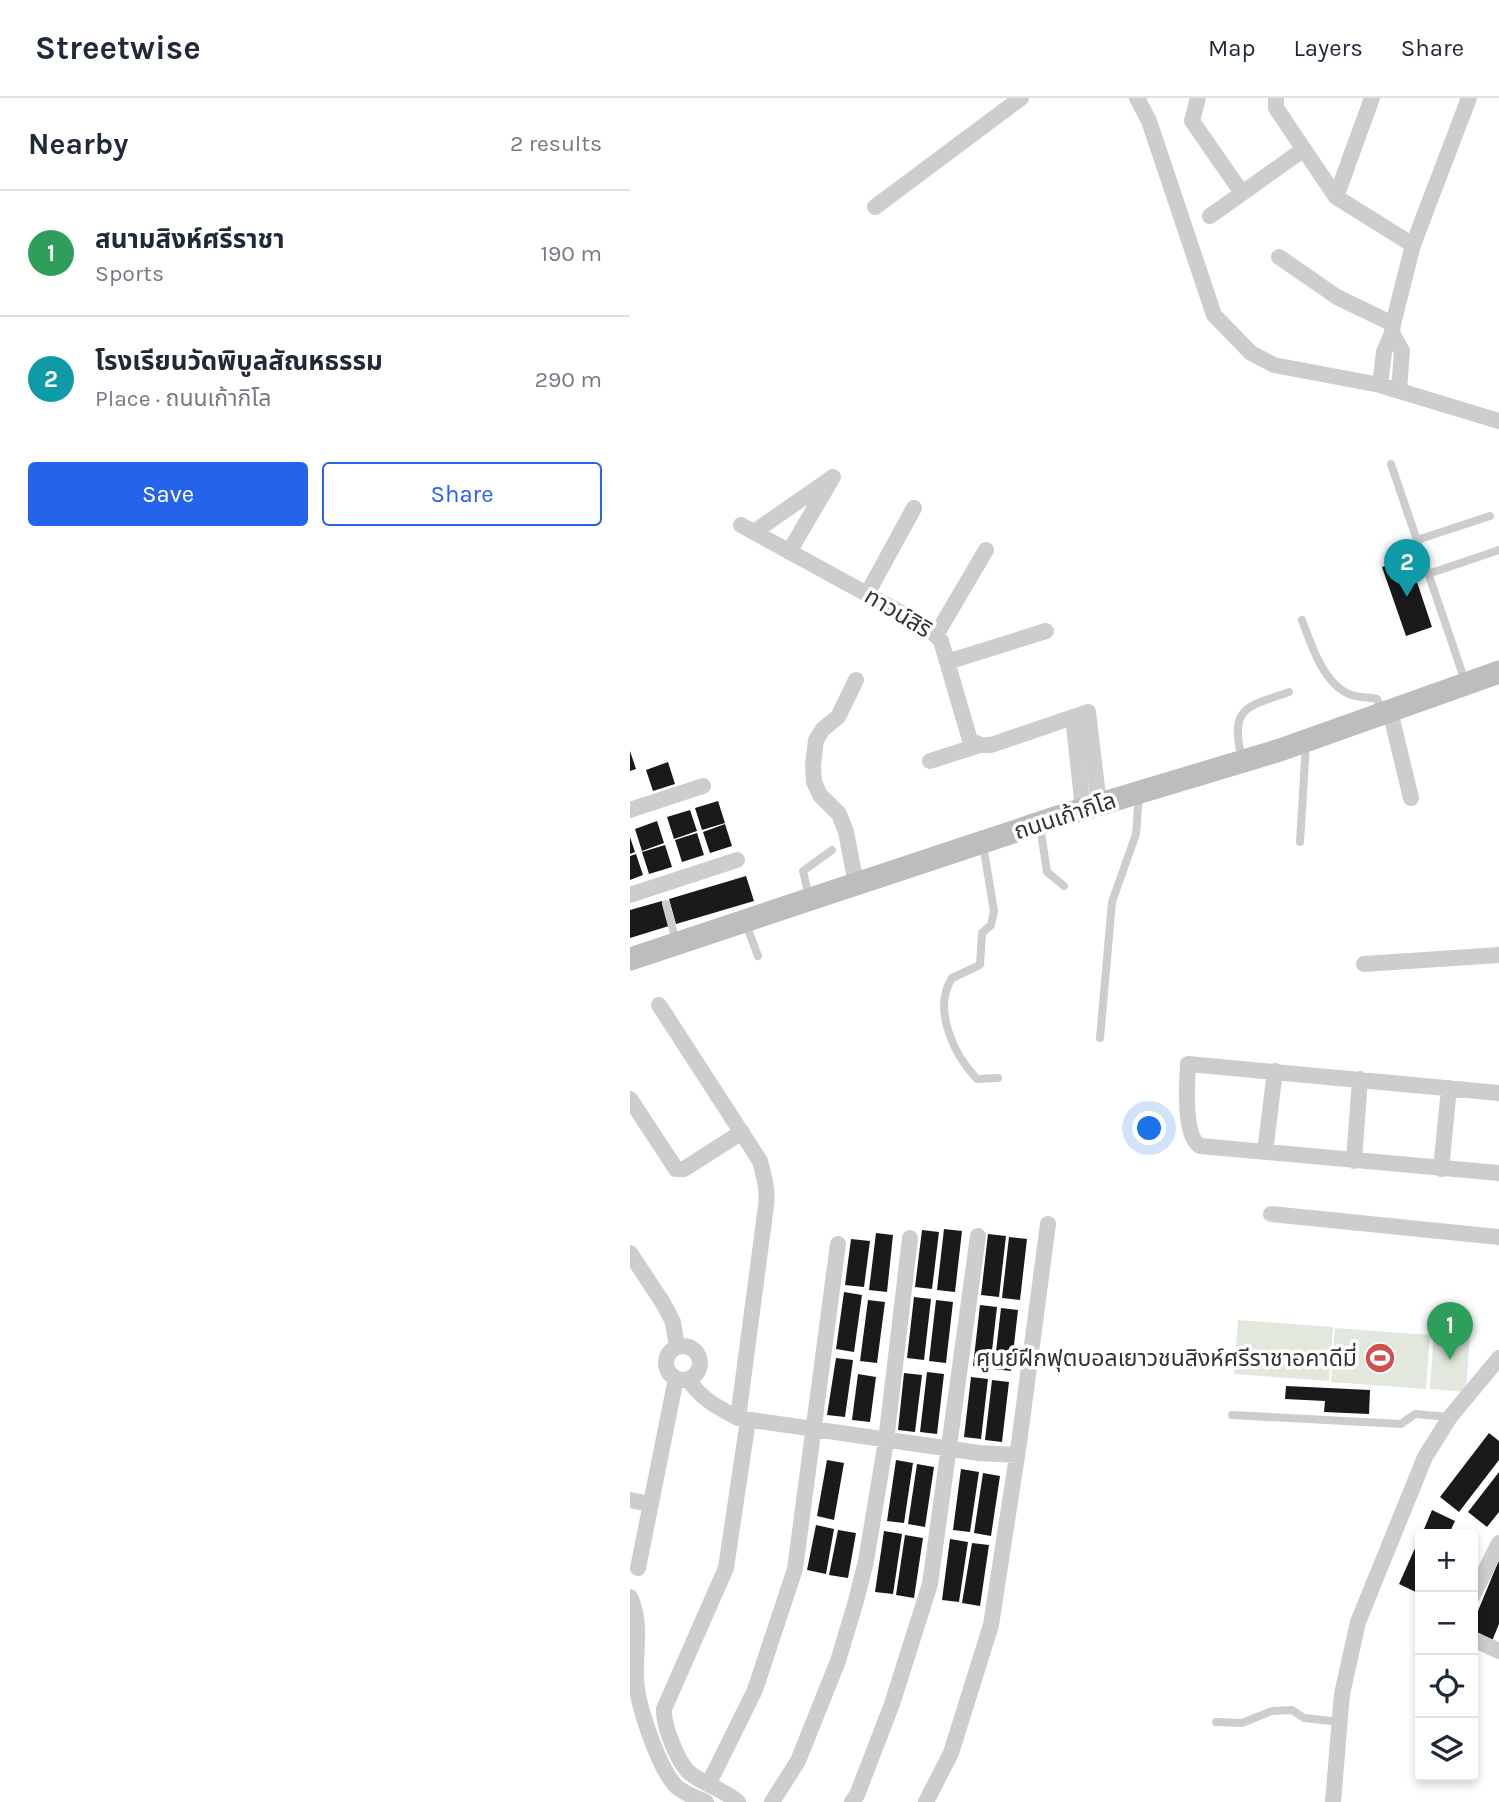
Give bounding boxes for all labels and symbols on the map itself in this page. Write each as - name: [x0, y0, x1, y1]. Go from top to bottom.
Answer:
- pin: 2: [1384, 539, 1430, 597]
- street label: ทาวน์สิริ: [860, 583, 936, 643]
- street label: ถนนเก้ากิโล: [1011, 787, 1119, 845]
- your location: [1132, 1111, 1166, 1145]
- pin: 1: [1427, 1302, 1473, 1360]
- sports icon: ศูนย์ฝีกฟุตบอลเยาวชนสิงห์ศรีราชาอคาดีมี่: [1363, 1341, 1397, 1375]
- place label: ศูนย์ฝีกฟุตบอลเยาวชนสิงห์ศรีราชาอคาดีมี่: [976, 1342, 1357, 1373]

